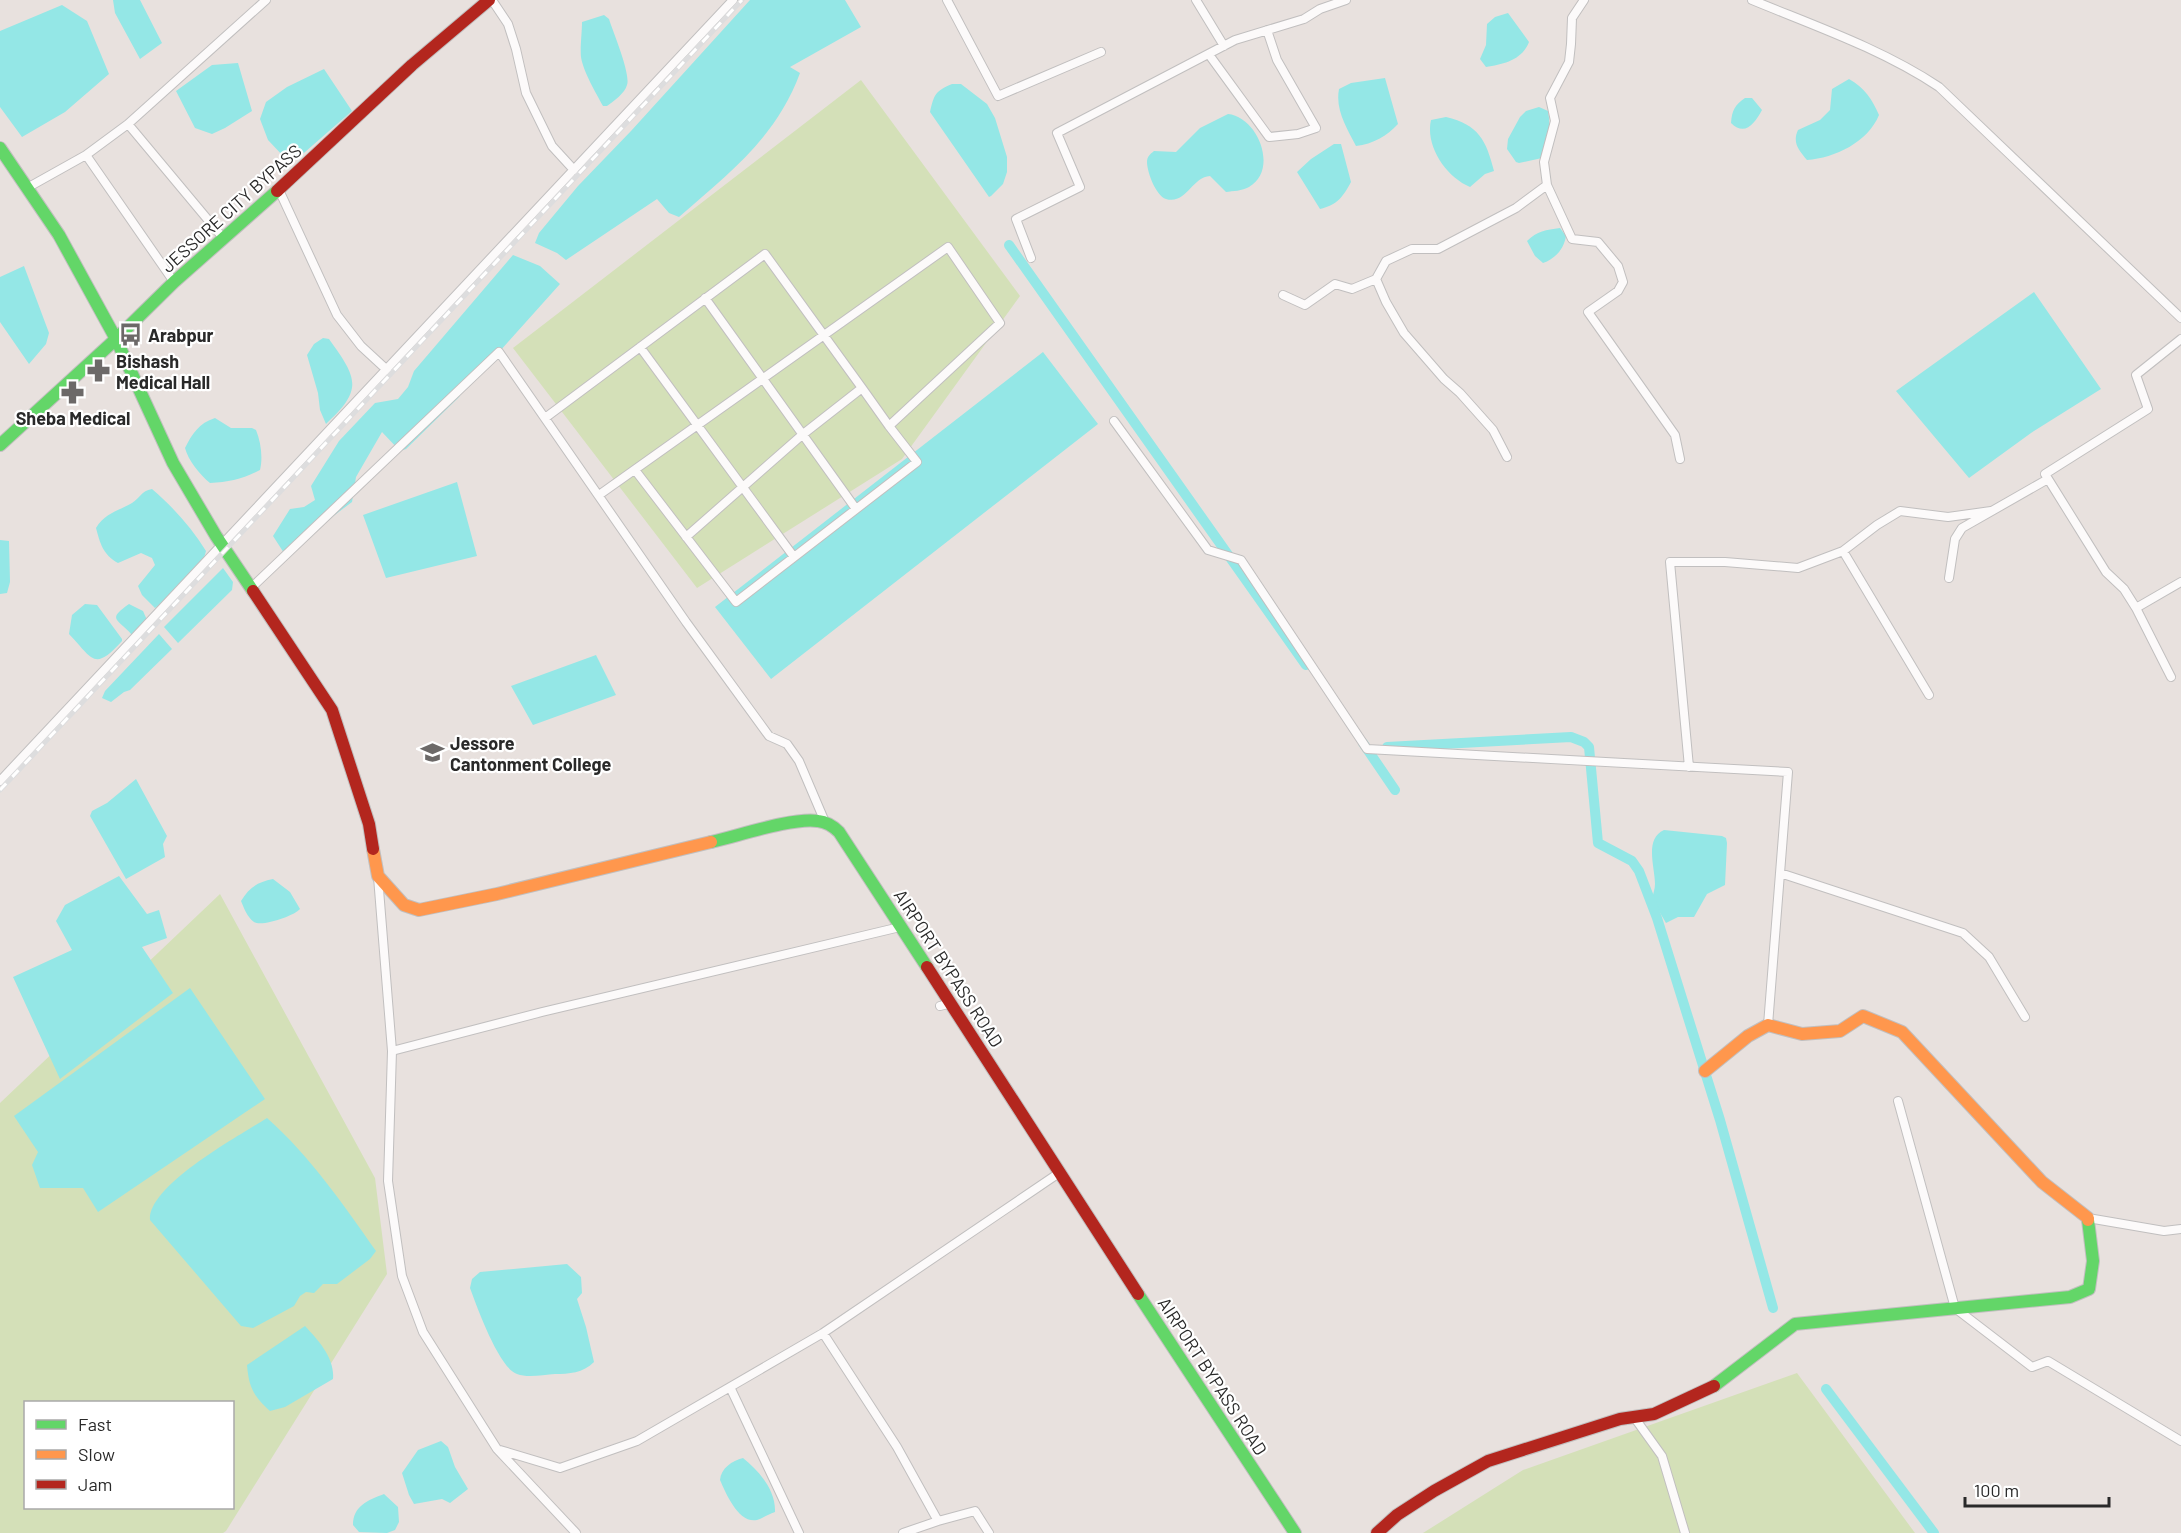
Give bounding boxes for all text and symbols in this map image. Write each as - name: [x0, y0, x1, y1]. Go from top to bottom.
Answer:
- street label: JESSORE CITY BYPASS: [156, 139, 306, 277]
- bus stop icon: Arabpur: [117, 322, 143, 348]
- place label: Arabpur: [148, 324, 214, 346]
- place label: Bishash Medical Hall: [116, 350, 210, 393]
- pharmacy icon: Bishash Medical Hall: [85, 358, 111, 384]
- pharmacy icon: Sheba Medical: [60, 379, 86, 405]
- place label: Sheba Medical: [16, 407, 130, 429]
- place label: Jessore Cantonment College: [450, 732, 611, 775]
- school or university icon: Jessore Cantonment College: [419, 740, 445, 766]
- street label: AIRPORT BYPASS ROAD: [890, 885, 1008, 1051]
- street label: AIRPORT BYPASS ROAD: [1154, 1293, 1272, 1459]
- legend: [24, 1401, 234, 1509]
- text: Fast: [78, 1413, 112, 1435]
- text: Slow: [78, 1443, 115, 1465]
- scale bar: [1965, 1470, 2109, 1508]
- text: Jam: [78, 1473, 112, 1495]
- text: 100 m: [1974, 1479, 2019, 1501]

